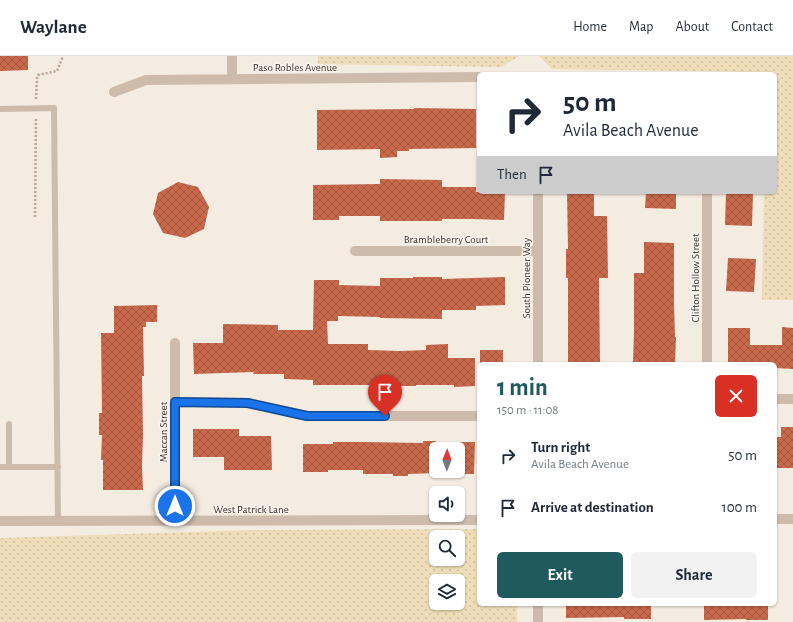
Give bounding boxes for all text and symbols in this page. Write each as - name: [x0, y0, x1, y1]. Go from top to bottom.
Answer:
- text: Waylane: [20, 18, 87, 37]
- text: Home: [573, 20, 607, 34]
- text: Map: [629, 20, 653, 34]
- text: About: [675, 20, 709, 34]
- text: Contact: [731, 20, 773, 34]
- street label: Paso Robles Avenue: [253, 62, 337, 73]
- icon: right: [497, 88, 549, 140]
- text: 50 m: [563, 89, 617, 117]
- text: Avila Beach Avenue: [563, 122, 699, 140]
- icon: arrive: [535, 164, 557, 186]
- text: Then: [497, 167, 527, 182]
- street label: Clifton Hollow Street: [690, 233, 701, 323]
- street label: Brambleberry Court: [404, 234, 489, 245]
- street label: South Pioneer Way: [521, 237, 532, 318]
- pin: [368, 375, 402, 416]
- button: close: [715, 375, 757, 417]
- text: 1 min: [497, 376, 548, 400]
- icon: arrive: [374, 381, 396, 403]
- street label: Maccan Street: [158, 401, 169, 462]
- text: 150 m · 11:08: [497, 404, 559, 417]
- text: Turn right: [531, 440, 590, 455]
- north arrow: [429, 442, 465, 478]
- map controls: [429, 442, 465, 610]
- icon: right: [497, 445, 519, 467]
- text: 50 m: [728, 448, 757, 463]
- text: Avila Beach Avenue: [531, 458, 629, 471]
- position arrow: [154, 485, 196, 527]
- button: sound: [429, 486, 465, 522]
- icon: arrive: [497, 497, 519, 519]
- text: Arrive at destination: [531, 500, 654, 515]
- text: 100 m: [722, 500, 757, 515]
- street label: West Patrick Lane: [213, 504, 289, 515]
- button: search: [429, 530, 465, 566]
- button: Exit: [497, 552, 623, 598]
- button: Share: [631, 552, 757, 598]
- button: layers: [429, 574, 465, 610]

